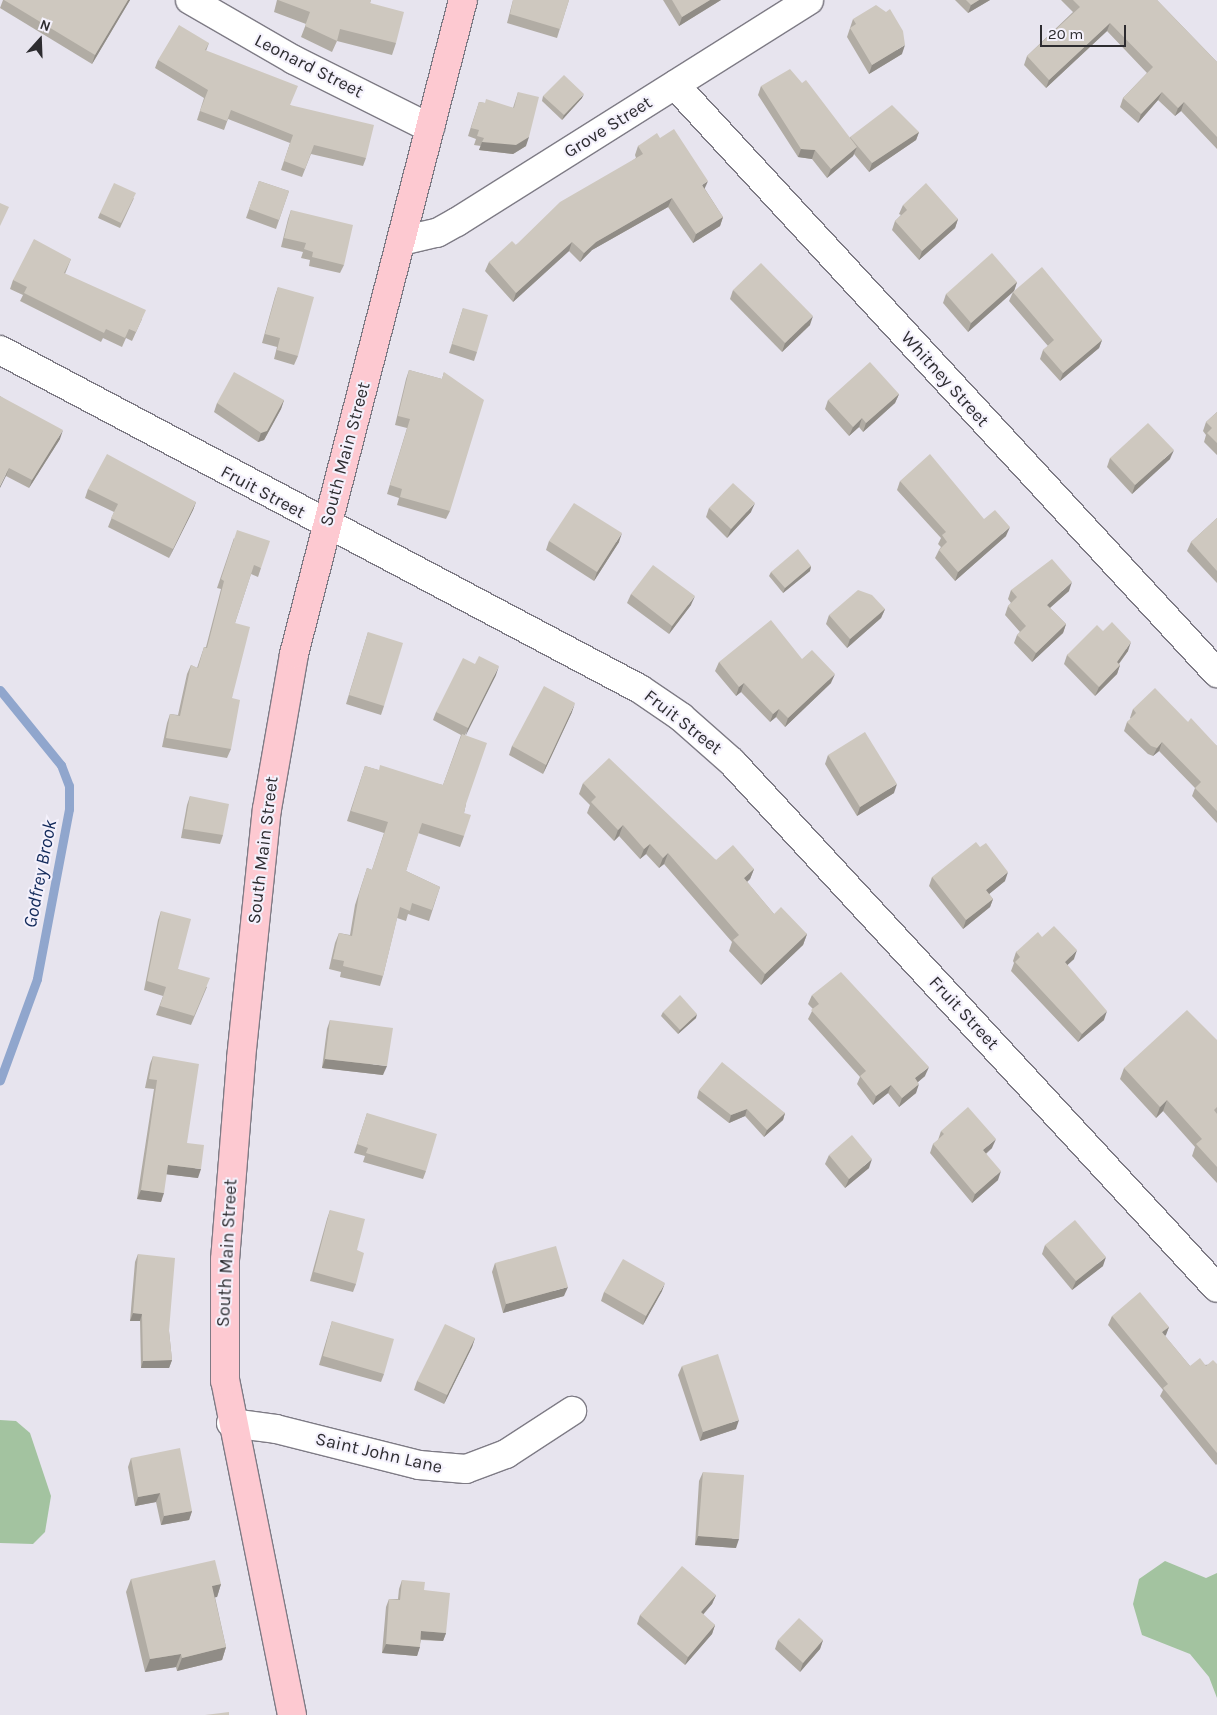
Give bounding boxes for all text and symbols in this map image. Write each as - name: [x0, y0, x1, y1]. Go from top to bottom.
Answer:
- north arrow: [15, 15, 65, 65]
- scale bar: [1042, 15, 1128, 47]
- text: N: [38, 16, 53, 35]
- text: 20 m: [1048, 25, 1083, 43]
- street label: Leonard Street: [251, 29, 367, 103]
- street label: Grove Street: [560, 91, 656, 163]
- street label: Whitney Street: [896, 327, 994, 431]
- street label: South Main Street: [315, 379, 375, 529]
- street label: Fruit Street: [217, 461, 309, 523]
- street label: Fruit Street: [640, 685, 726, 759]
- street label: South Main Street: [243, 775, 283, 925]
- water label: Godfrey Brook: [19, 818, 63, 930]
- street label: Fruit Street: [925, 972, 1003, 1054]
- street label: South Main Street: [212, 1178, 242, 1328]
- street label: Saint John Lane: [313, 1428, 445, 1478]

